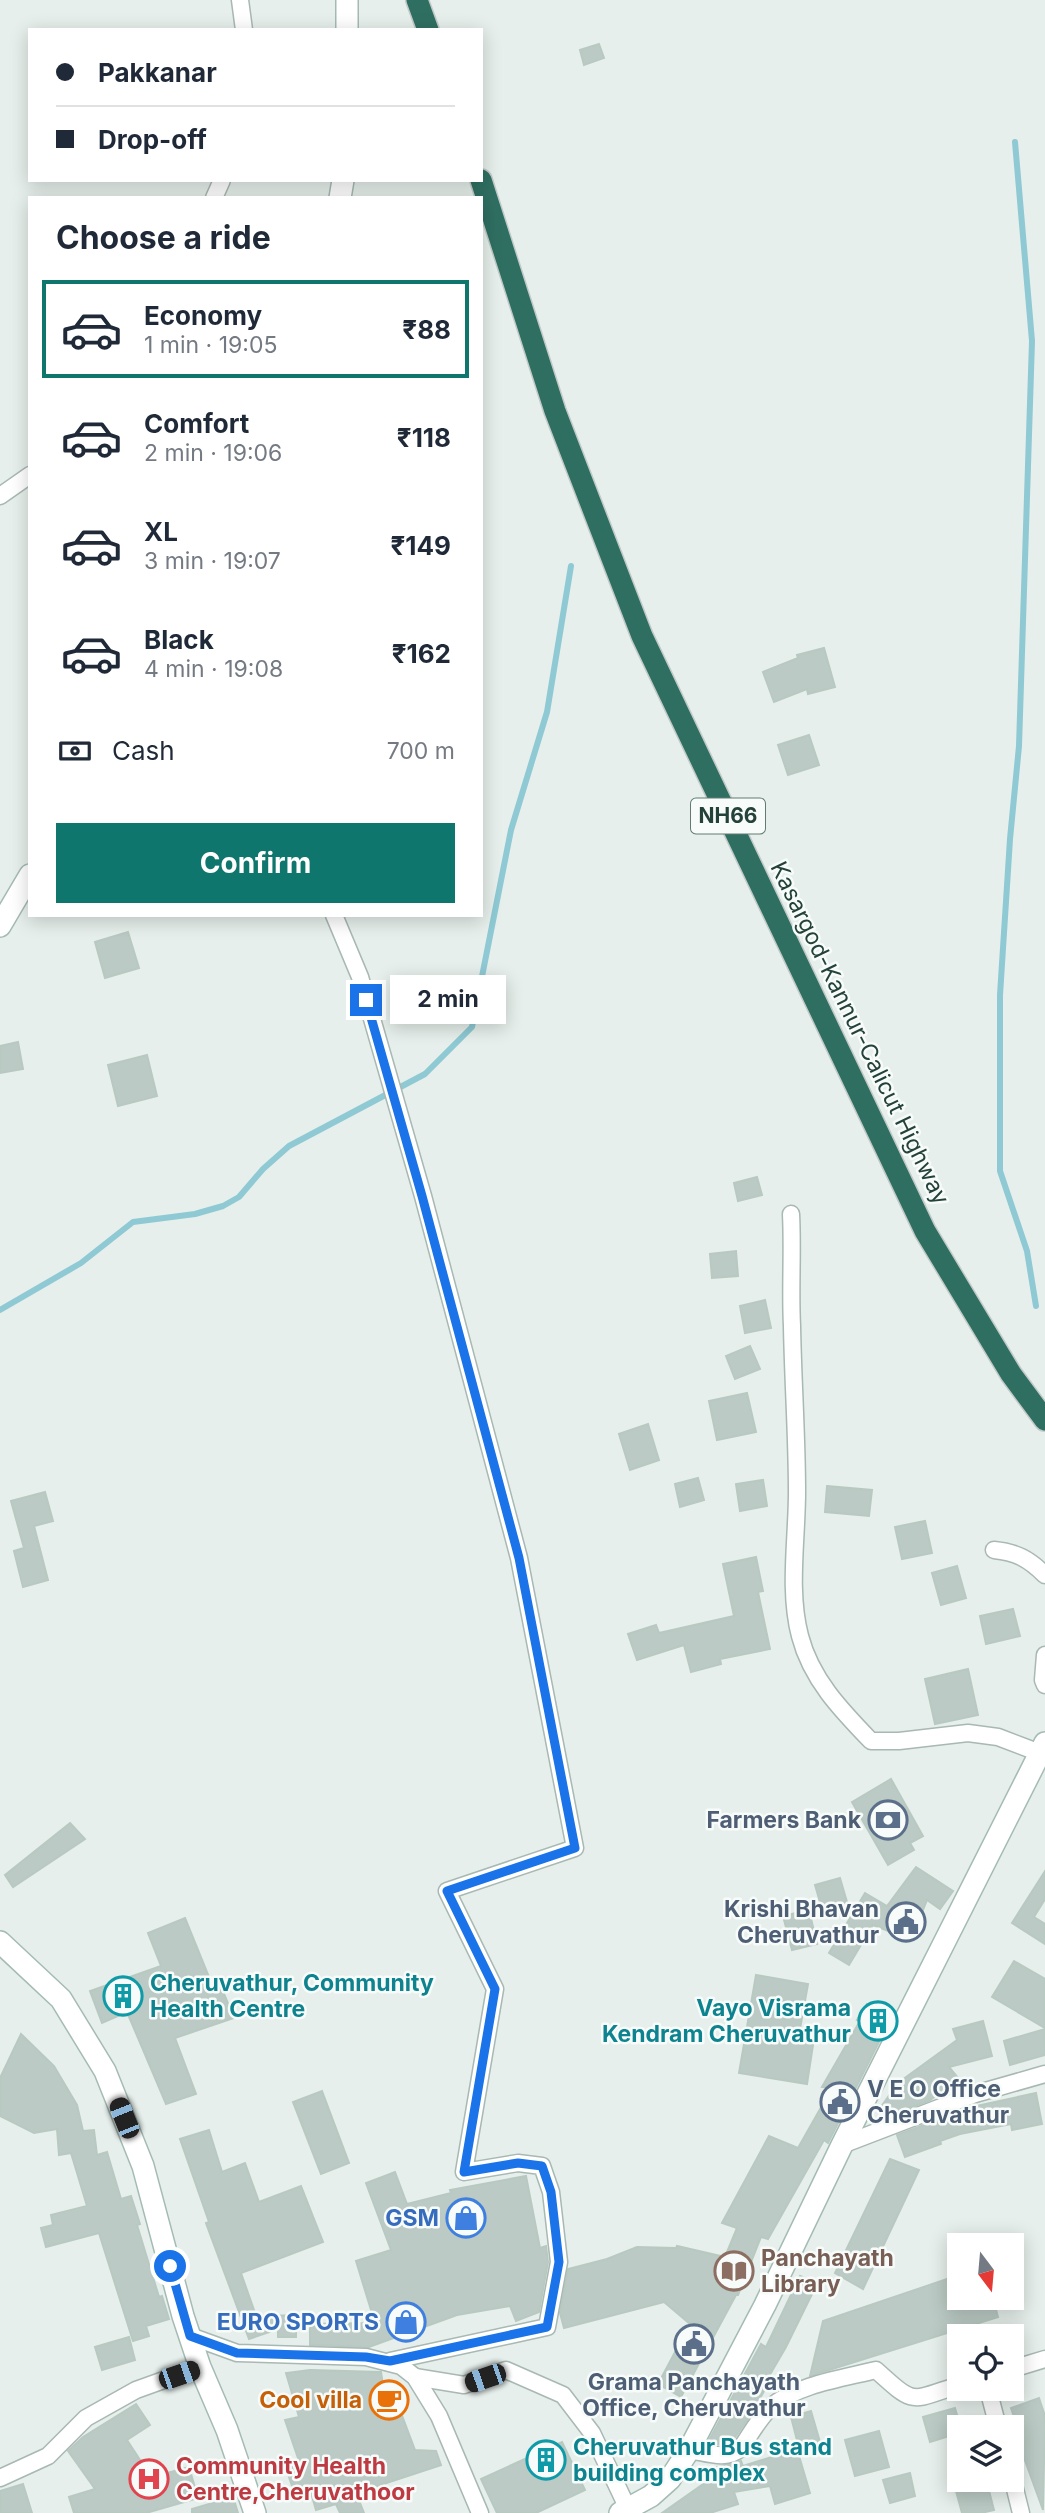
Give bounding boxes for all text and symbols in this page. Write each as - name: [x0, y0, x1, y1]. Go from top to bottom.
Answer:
- text: Pakkanar: [98, 57, 217, 88]
- text: Drop-off: [98, 124, 207, 155]
- text: Choose a ride: [56, 218, 271, 257]
- icon: car: [60, 298, 123, 361]
- text: Economy: [144, 300, 262, 331]
- text: ₹88: [402, 314, 451, 345]
- text: 1 min · 19:05: [144, 331, 277, 359]
- icon: car: [60, 406, 123, 469]
- text: Comfort: [144, 408, 249, 439]
- text: ₹118: [397, 422, 451, 453]
- text: 2 min · 19:06: [144, 439, 282, 467]
- icon: car: [60, 514, 123, 577]
- text: XL: [144, 516, 178, 547]
- text: ₹149: [390, 530, 451, 561]
- text: 3 min · 19:07: [144, 547, 281, 575]
- icon: car: [60, 622, 123, 685]
- text: Black: [144, 624, 214, 655]
- text: ₹162: [392, 638, 451, 669]
- text: 4 min · 19:08: [144, 655, 283, 683]
- icon: cash: [56, 732, 94, 770]
- text: Cash: [112, 735, 175, 766]
- text: 700 m: [387, 737, 455, 765]
- road number: NH66: [691, 798, 765, 834]
- button: Confirm: [56, 823, 455, 903]
- street label: Kasargod-Kannur-Calicut Highway: [765, 857, 955, 1209]
- callout: 2 min: [390, 976, 506, 1024]
- route end: [350, 984, 382, 1016]
- text: 2 min: [417, 985, 479, 1013]
- bank icon: Farmers Bank: [867, 1799, 909, 1841]
- place label: Farmers Bank: [706, 1806, 862, 1834]
- place label: Krishi Bhavan Cheruvathur: [724, 1895, 879, 1949]
- public building icon: Krishi Bhavan Cheruvathur: [885, 1901, 927, 1943]
- place label: Cheruvathur, Community Health Centre: [150, 1969, 434, 2023]
- building icon: Cheruvathur, Community Health Centre: [102, 1975, 144, 2017]
- place label: Vayo Visrama Kendram Cheruvathur: [602, 1994, 851, 2048]
- building icon: Vayo Visrama Kendram Cheruvathur: [857, 2000, 899, 2042]
- place label: V E O Office Cheruvathur: [867, 2075, 1009, 2129]
- public building icon: V E O Office Cheruvathur: [819, 2081, 861, 2123]
- car: [107, 2095, 142, 2141]
- shop icon: GSM: [445, 2197, 487, 2239]
- place label: GSM: [385, 2204, 439, 2232]
- north arrow: [947, 2233, 1024, 2310]
- map controls: [947, 2233, 1024, 2492]
- place label: Panchayath Library: [761, 2244, 894, 2298]
- route start: [154, 2250, 186, 2282]
- library icon: Panchayath Library: [713, 2250, 755, 2292]
- shop icon: EURO SPORTS: [385, 2301, 427, 2343]
- place label: EURO SPORTS: [217, 2308, 379, 2336]
- public building icon: Grama Panchayath Office, Cheruvathur: [673, 2323, 715, 2365]
- button: locate: [947, 2324, 1024, 2401]
- car: [156, 2358, 203, 2392]
- car: [462, 2361, 509, 2395]
- place label: Grama Panchayath Office, Cheruvathur: [582, 2368, 806, 2422]
- cafe icon: Cool villa: [368, 2379, 410, 2421]
- place label: Cool villa: [259, 2386, 362, 2414]
- button: layers: [947, 2415, 1024, 2492]
- place label: Cheruvathur Bus stand building complex: [573, 2433, 832, 2487]
- building icon: Cheruvathur Bus stand building complex: [525, 2439, 567, 2481]
- place label: Community Health Centre,Cheruvathoor: [176, 2452, 415, 2506]
- hospital icon: Community Health Centre,Cheruvathoor: [128, 2458, 170, 2500]

